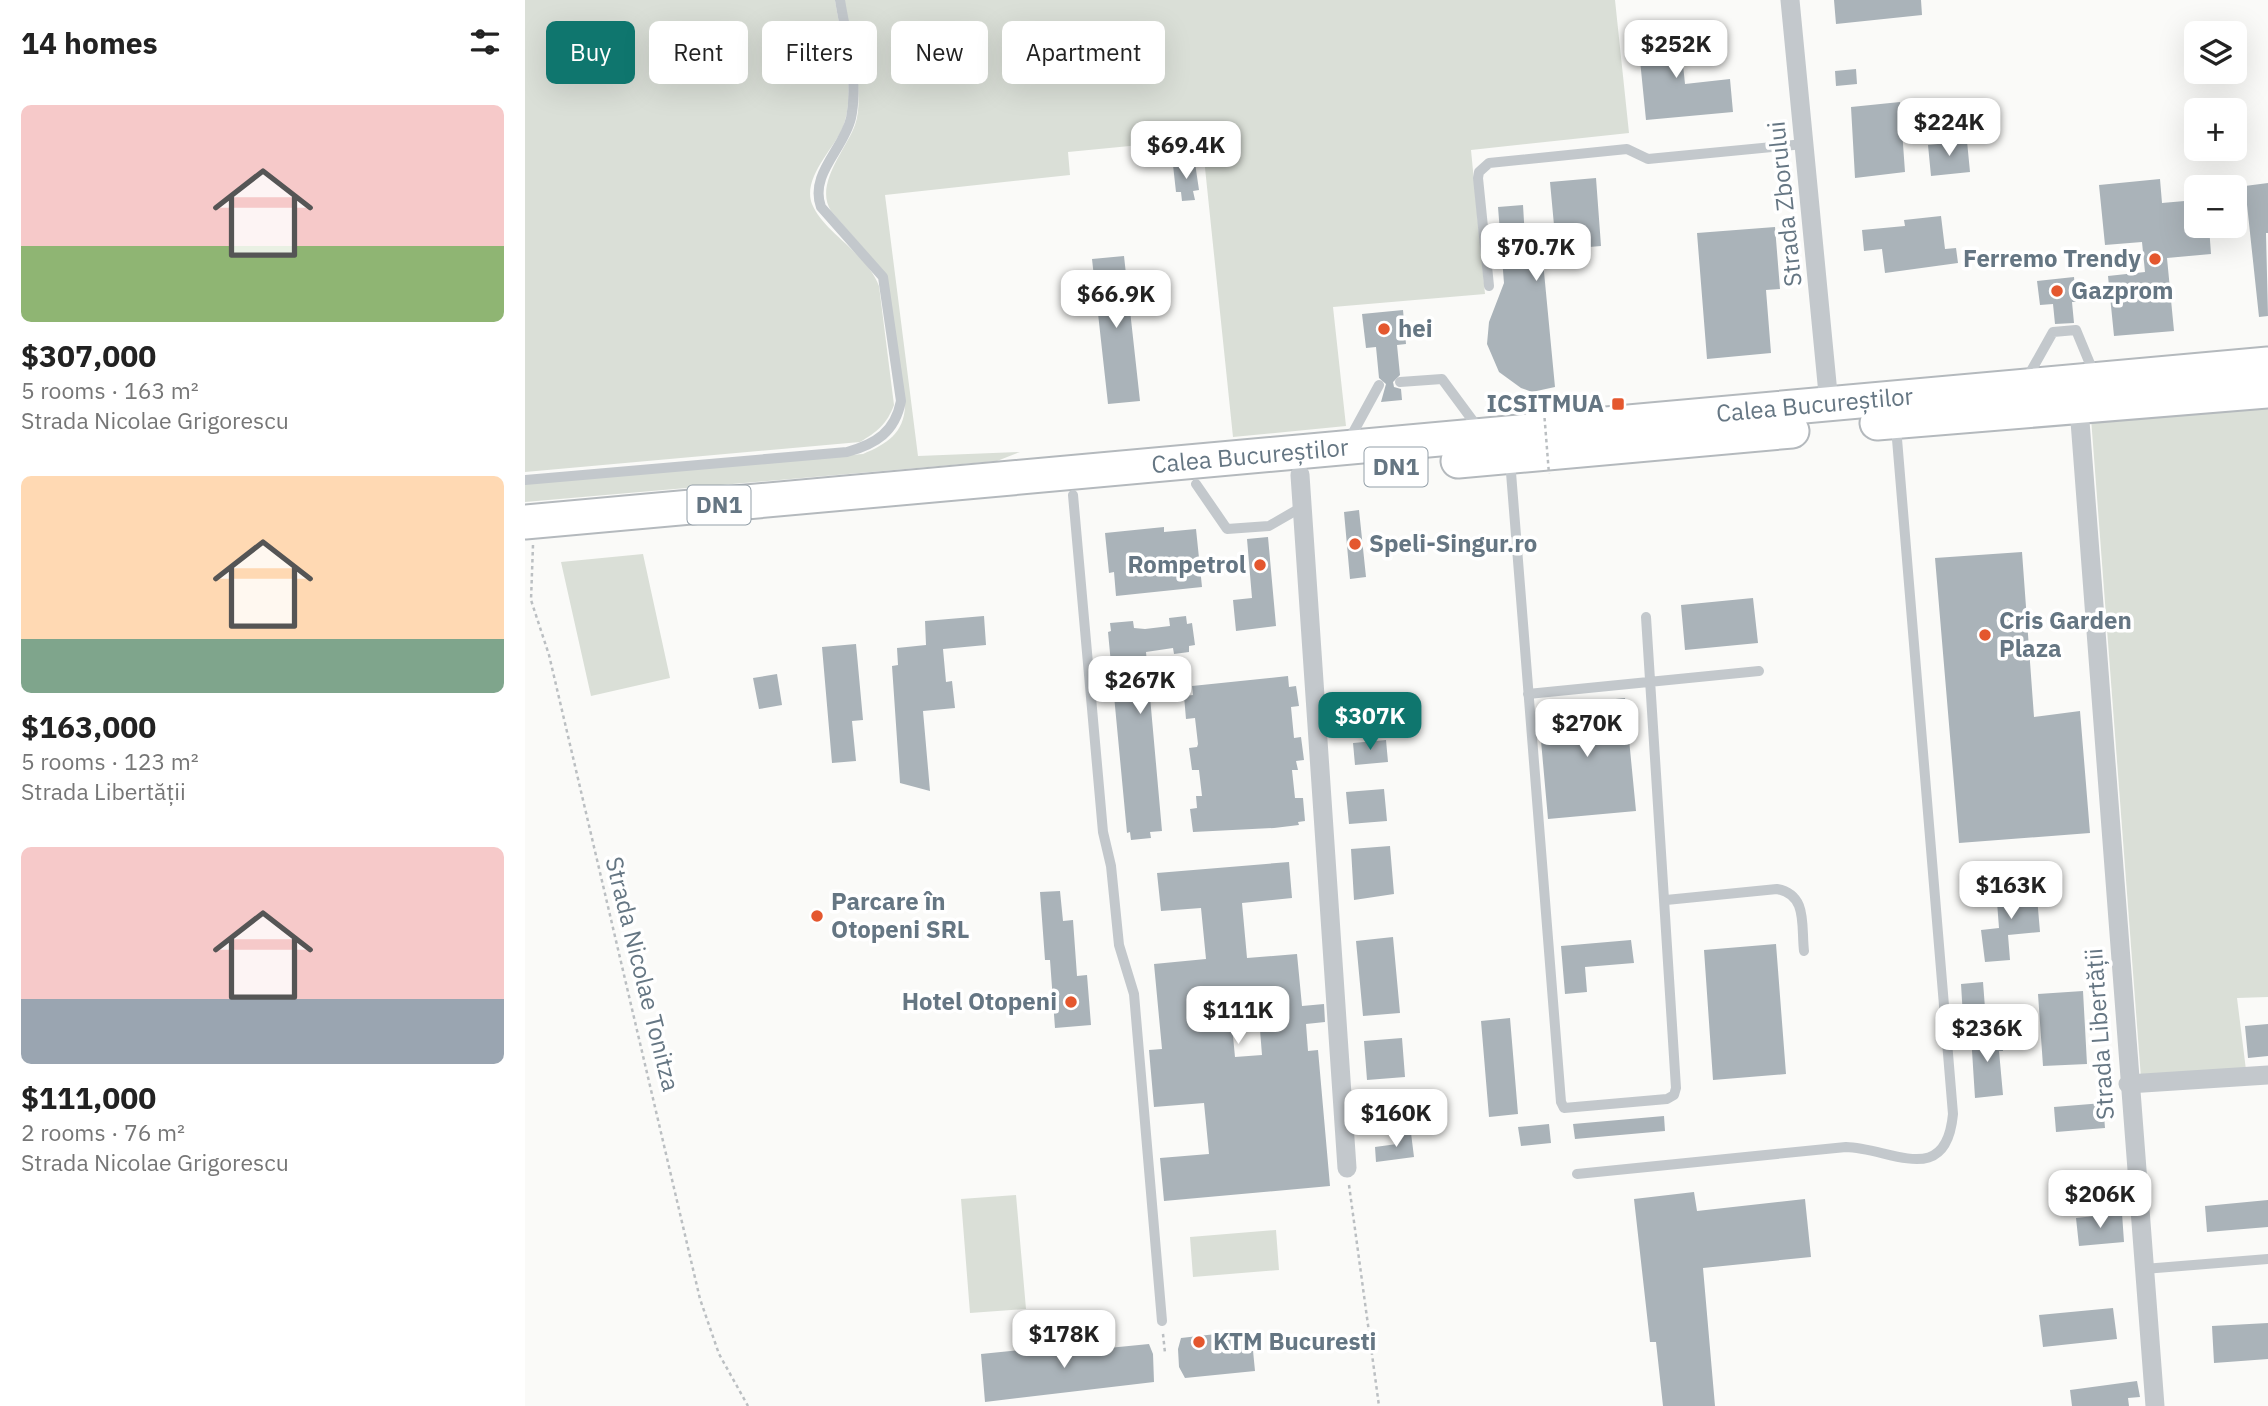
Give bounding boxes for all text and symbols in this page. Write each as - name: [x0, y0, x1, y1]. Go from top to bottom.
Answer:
- pin: $252K: [1627, 20, 1725, 80]
- chip: Buy: [546, 21, 635, 84]
- chip: Rent: [649, 21, 748, 84]
- chip: Filters: [762, 21, 877, 84]
- chip: New: [891, 21, 988, 84]
- chip: Apartment: [1002, 21, 1165, 84]
- map controls: [2184, 21, 2247, 238]
- button: layers: [2184, 21, 2247, 84]
- text: 14 homes: [21, 23, 158, 62]
- icon: filters: [466, 23, 504, 61]
- text: $252K: [1640, 28, 1712, 58]
- button: +: [2184, 98, 2247, 161]
- pin: $224K: [1900, 99, 1998, 158]
- text: $224K: [1913, 106, 1985, 136]
- street label: Strada Zborului: [1759, 120, 1809, 288]
- pin: $69.4K: [1129, 122, 1243, 181]
- text: $69.4K: [1147, 129, 1225, 159]
- icon: home: [200, 150, 326, 276]
- button: −: [2184, 175, 2247, 238]
- pin: $70.7K: [1479, 224, 1593, 283]
- text: $70.7K: [1497, 231, 1575, 261]
- place label: Ferremo Trendy: [1963, 242, 2141, 274]
- marker: Ferremo Trendy: [2147, 251, 2163, 267]
- pin: $66.9K: [1059, 270, 1173, 330]
- place label: Gazprom: [2071, 274, 2174, 306]
- text: $66.9K: [1077, 278, 1155, 308]
- marker: Gazprom: [2049, 283, 2065, 299]
- place label: hei: [1398, 312, 1433, 344]
- marker: hei: [1376, 321, 1392, 337]
- text: $307,000: [21, 336, 156, 375]
- text: 5 rooms · 163 m²: [21, 375, 199, 405]
- street label: Calea Bucureștilor: [1715, 379, 1915, 429]
- place label: ICSITMUA: [1487, 387, 1604, 419]
- marker: ICSITMUA: [1610, 396, 1626, 412]
- text: Strada Nicolae Grigorescu: [21, 405, 289, 435]
- street label: Calea Bucureștilor: [1150, 430, 1350, 480]
- road number: DN1: [1365, 447, 1428, 486]
- road number: DN1: [687, 485, 751, 524]
- icon: home: [200, 521, 326, 647]
- place label: Speli-Singur.ro: [1369, 527, 1537, 559]
- marker: Speli-Singur.ro: [1347, 536, 1363, 552]
- place label: Rompetrol: [1128, 548, 1246, 580]
- marker: Rompetrol: [1252, 557, 1268, 573]
- place label: Cris Garden Plaza: [1999, 604, 2132, 664]
- marker: Cris Garden Plaza: [1977, 627, 1993, 643]
- pin: $267K: [1091, 656, 1189, 716]
- text: $267K: [1104, 664, 1176, 694]
- pin: $307K: [1321, 692, 1419, 752]
- text: $307K: [1334, 700, 1406, 730]
- pin: $270K: [1538, 700, 1636, 759]
- text: $163,000: [21, 707, 156, 746]
- text: $270K: [1551, 707, 1623, 737]
- text: 5 rooms · 123 m²: [21, 746, 199, 776]
- text: Strada Libertății: [21, 776, 186, 806]
- street label: Strada Nicolae Tonitza: [598, 853, 688, 1094]
- pin: $163K: [1962, 862, 2060, 921]
- text: $163K: [1975, 869, 2047, 899]
- place label: Parcare în Otopeni SRL: [831, 885, 970, 945]
- icon: home: [200, 892, 326, 1018]
- marker: Parcare în Otopeni SRL: [809, 908, 825, 924]
- street label: Strada Libertății: [2077, 947, 2121, 1121]
- place label: Hotel Otopeni: [902, 985, 1057, 1017]
- pin: $111K: [1189, 986, 1287, 1046]
- marker: Hotel Otopeni: [1063, 994, 1079, 1010]
- text: $111K: [1202, 994, 1274, 1024]
- pin: $236K: [1938, 1004, 2036, 1064]
- text: $236K: [1951, 1012, 2023, 1042]
- text: $111,000: [21, 1078, 156, 1117]
- pin: $160K: [1347, 1090, 1445, 1149]
- text: $160K: [1360, 1097, 1432, 1127]
- text: 2 rooms · 76 m²: [21, 1117, 185, 1147]
- text: Strada Nicolae Grigorescu: [21, 1147, 289, 1177]
- pin: $206K: [2051, 1170, 2149, 1230]
- text: $206K: [2064, 1178, 2136, 1208]
- pin: $178K: [1015, 1310, 1113, 1370]
- text: $178K: [1028, 1318, 1100, 1348]
- place label: KTM Bucuresti: [1213, 1325, 1377, 1357]
- marker: KTM Bucuresti: [1191, 1334, 1207, 1350]

